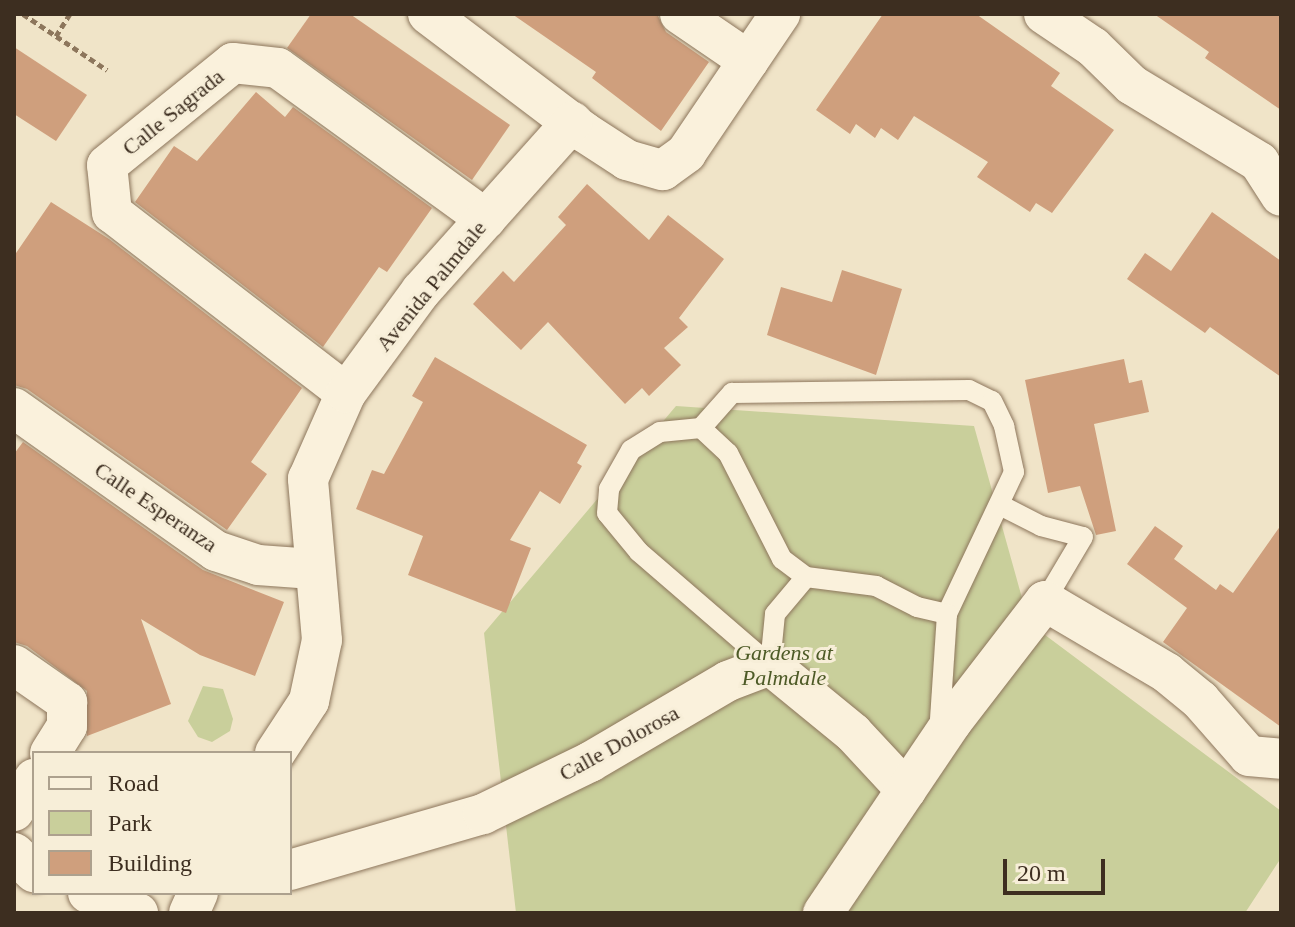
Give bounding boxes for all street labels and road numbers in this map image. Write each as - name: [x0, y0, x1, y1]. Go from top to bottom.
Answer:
- street label: Calle Sagrada: [117, 63, 229, 161]
- street label: Avenida Palmdale: [370, 215, 492, 357]
- street label: Calle Esperanza: [90, 456, 222, 558]
- street label: Calle Dolorosa: [555, 699, 683, 787]

